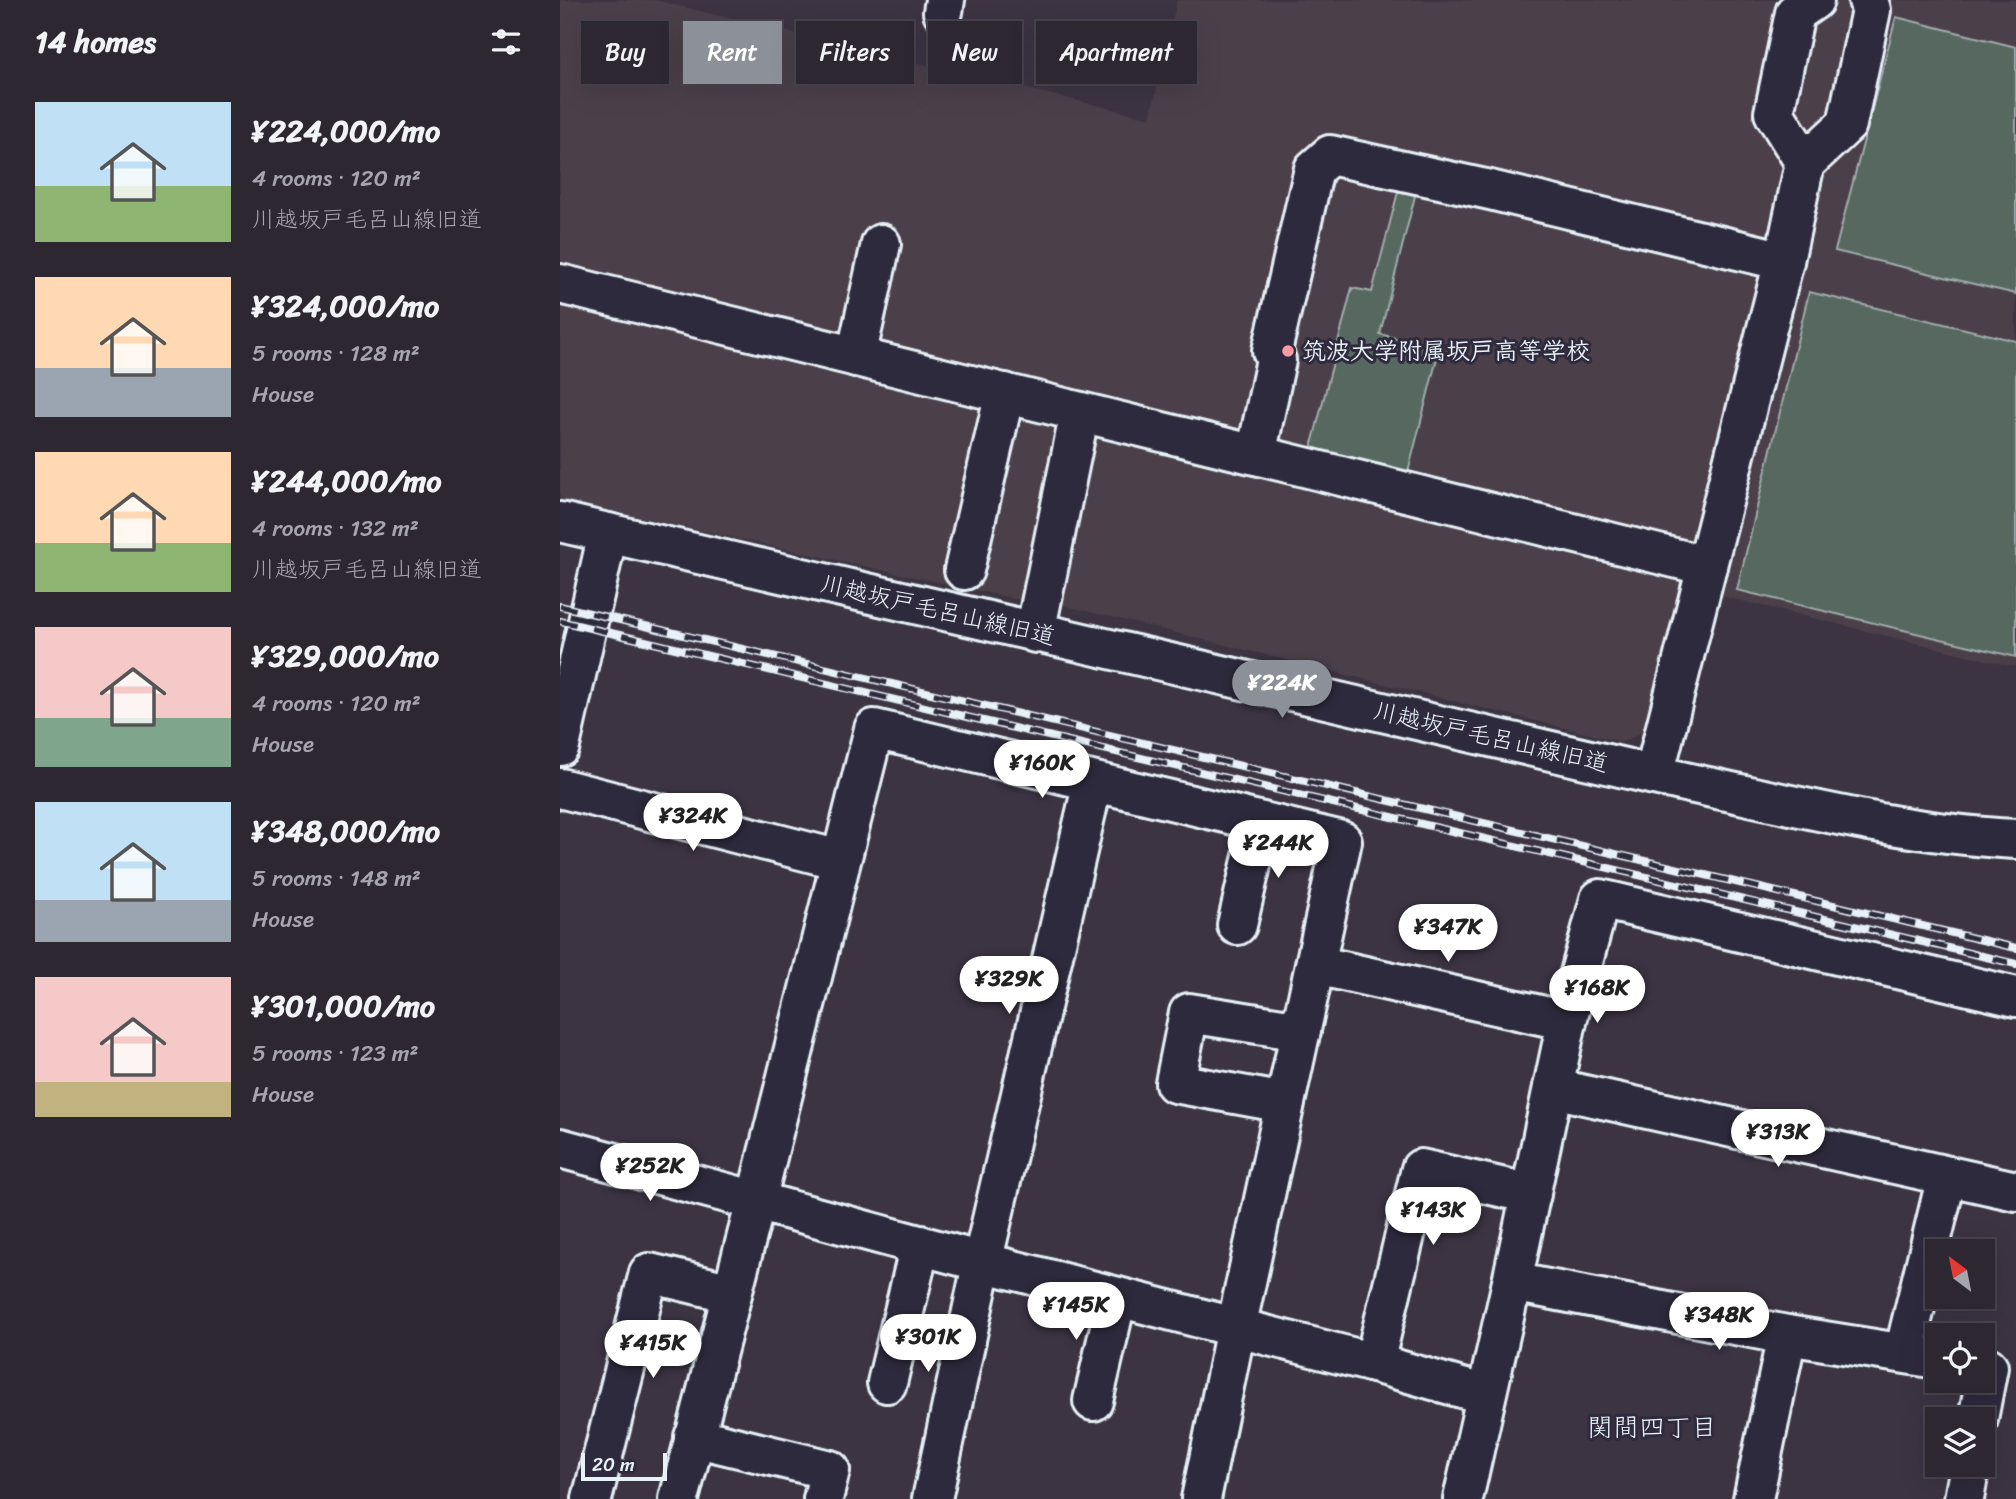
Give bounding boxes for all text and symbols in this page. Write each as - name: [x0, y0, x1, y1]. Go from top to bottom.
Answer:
- text: 14 homes: [35, 15, 156, 69]
- chip: Buy: [581, 21, 669, 84]
- chip: Rent: [683, 21, 782, 84]
- chip: Filters: [796, 21, 914, 84]
- chip: New: [928, 21, 1022, 84]
- chip: Apartment: [1036, 21, 1197, 84]
- icon: filters: [487, 23, 525, 61]
- text: ¥224,000/mo: [252, 104, 440, 158]
- icon: home: [91, 130, 175, 214]
- text: 4 rooms · 120 m²: [252, 158, 421, 199]
- text: 川越坂戸毛呂山線旧道: [252, 199, 482, 240]
- text: ¥324,000/mo: [252, 279, 439, 333]
- icon: home: [91, 305, 175, 389]
- place label: 筑波大学附属坂戸高等学校: [1302, 330, 1590, 372]
- text: 5 rooms · 128 m²: [252, 333, 420, 374]
- marker: 筑波大学附属坂戸高等学校: [1280, 343, 1296, 359]
- text: House: [252, 374, 314, 415]
- text: ¥244,000/mo: [252, 454, 442, 508]
- icon: home: [91, 480, 175, 564]
- text: 4 rooms · 132 m²: [252, 508, 419, 549]
- text: 川越坂戸毛呂山線旧道: [252, 549, 482, 590]
- street label: 川越坂戸毛呂山線旧道: [816, 563, 1060, 657]
- text: ¥329,000/mo: [252, 629, 439, 683]
- icon: home: [91, 655, 175, 739]
- pin: ¥224K: [1233, 660, 1331, 720]
- text: ¥224K: [1248, 662, 1316, 703]
- text: 4 rooms · 120 m²: [252, 683, 421, 724]
- street label: 川越坂戸毛呂山線旧道: [1369, 690, 1613, 784]
- text: House: [252, 724, 314, 765]
- pin: ¥160K: [993, 740, 1091, 800]
- text: ¥160K: [1010, 742, 1074, 783]
- pin: ¥324K: [644, 794, 742, 853]
- text: ¥324K: [659, 795, 727, 836]
- text: ¥348,000/mo: [252, 804, 440, 858]
- pin: ¥244K: [1229, 820, 1327, 880]
- text: ¥244K: [1244, 822, 1312, 863]
- icon: home: [91, 830, 175, 914]
- text: 5 rooms · 148 m²: [252, 858, 421, 899]
- text: House: [252, 899, 314, 940]
- pin: ¥347K: [1399, 904, 1497, 964]
- text: ¥347K: [1415, 906, 1481, 947]
- pin: ¥329K: [960, 956, 1058, 1016]
- text: ¥329K: [976, 958, 1042, 999]
- pin: ¥168K: [1548, 965, 1646, 1025]
- text: ¥168K: [1565, 967, 1629, 1008]
- text: ¥301,000/mo: [252, 979, 435, 1033]
- icon: home: [91, 1005, 175, 1089]
- text: 5 rooms · 123 m²: [252, 1033, 419, 1074]
- text: House: [252, 1074, 314, 1115]
- pin: ¥313K: [1729, 1110, 1827, 1169]
- text: ¥313K: [1747, 1111, 1809, 1152]
- pin: ¥252K: [601, 1144, 699, 1203]
- text: ¥252K: [616, 1145, 684, 1186]
- pin: ¥143K: [1384, 1188, 1482, 1247]
- text: ¥143K: [1401, 1189, 1465, 1230]
- north arrow: [1925, 1239, 1995, 1309]
- map controls: [1925, 1239, 1995, 1477]
- pin: ¥145K: [1027, 1282, 1125, 1342]
- text: ¥145K: [1043, 1284, 1109, 1325]
- pin: ¥348K: [1670, 1292, 1768, 1352]
- text: ¥348K: [1685, 1294, 1753, 1335]
- pin: ¥301K: [879, 1314, 977, 1374]
- text: ¥301K: [896, 1316, 960, 1357]
- pin: ¥415K: [604, 1320, 702, 1380]
- text: ¥415K: [620, 1322, 686, 1363]
- button: locate: [1925, 1323, 1995, 1393]
- district label: 関間四丁目: [1587, 1404, 1717, 1450]
- button: layers: [1925, 1407, 1995, 1477]
- text: 20 m: [592, 1448, 635, 1481]
- scale bar: [581, 1450, 667, 1482]

